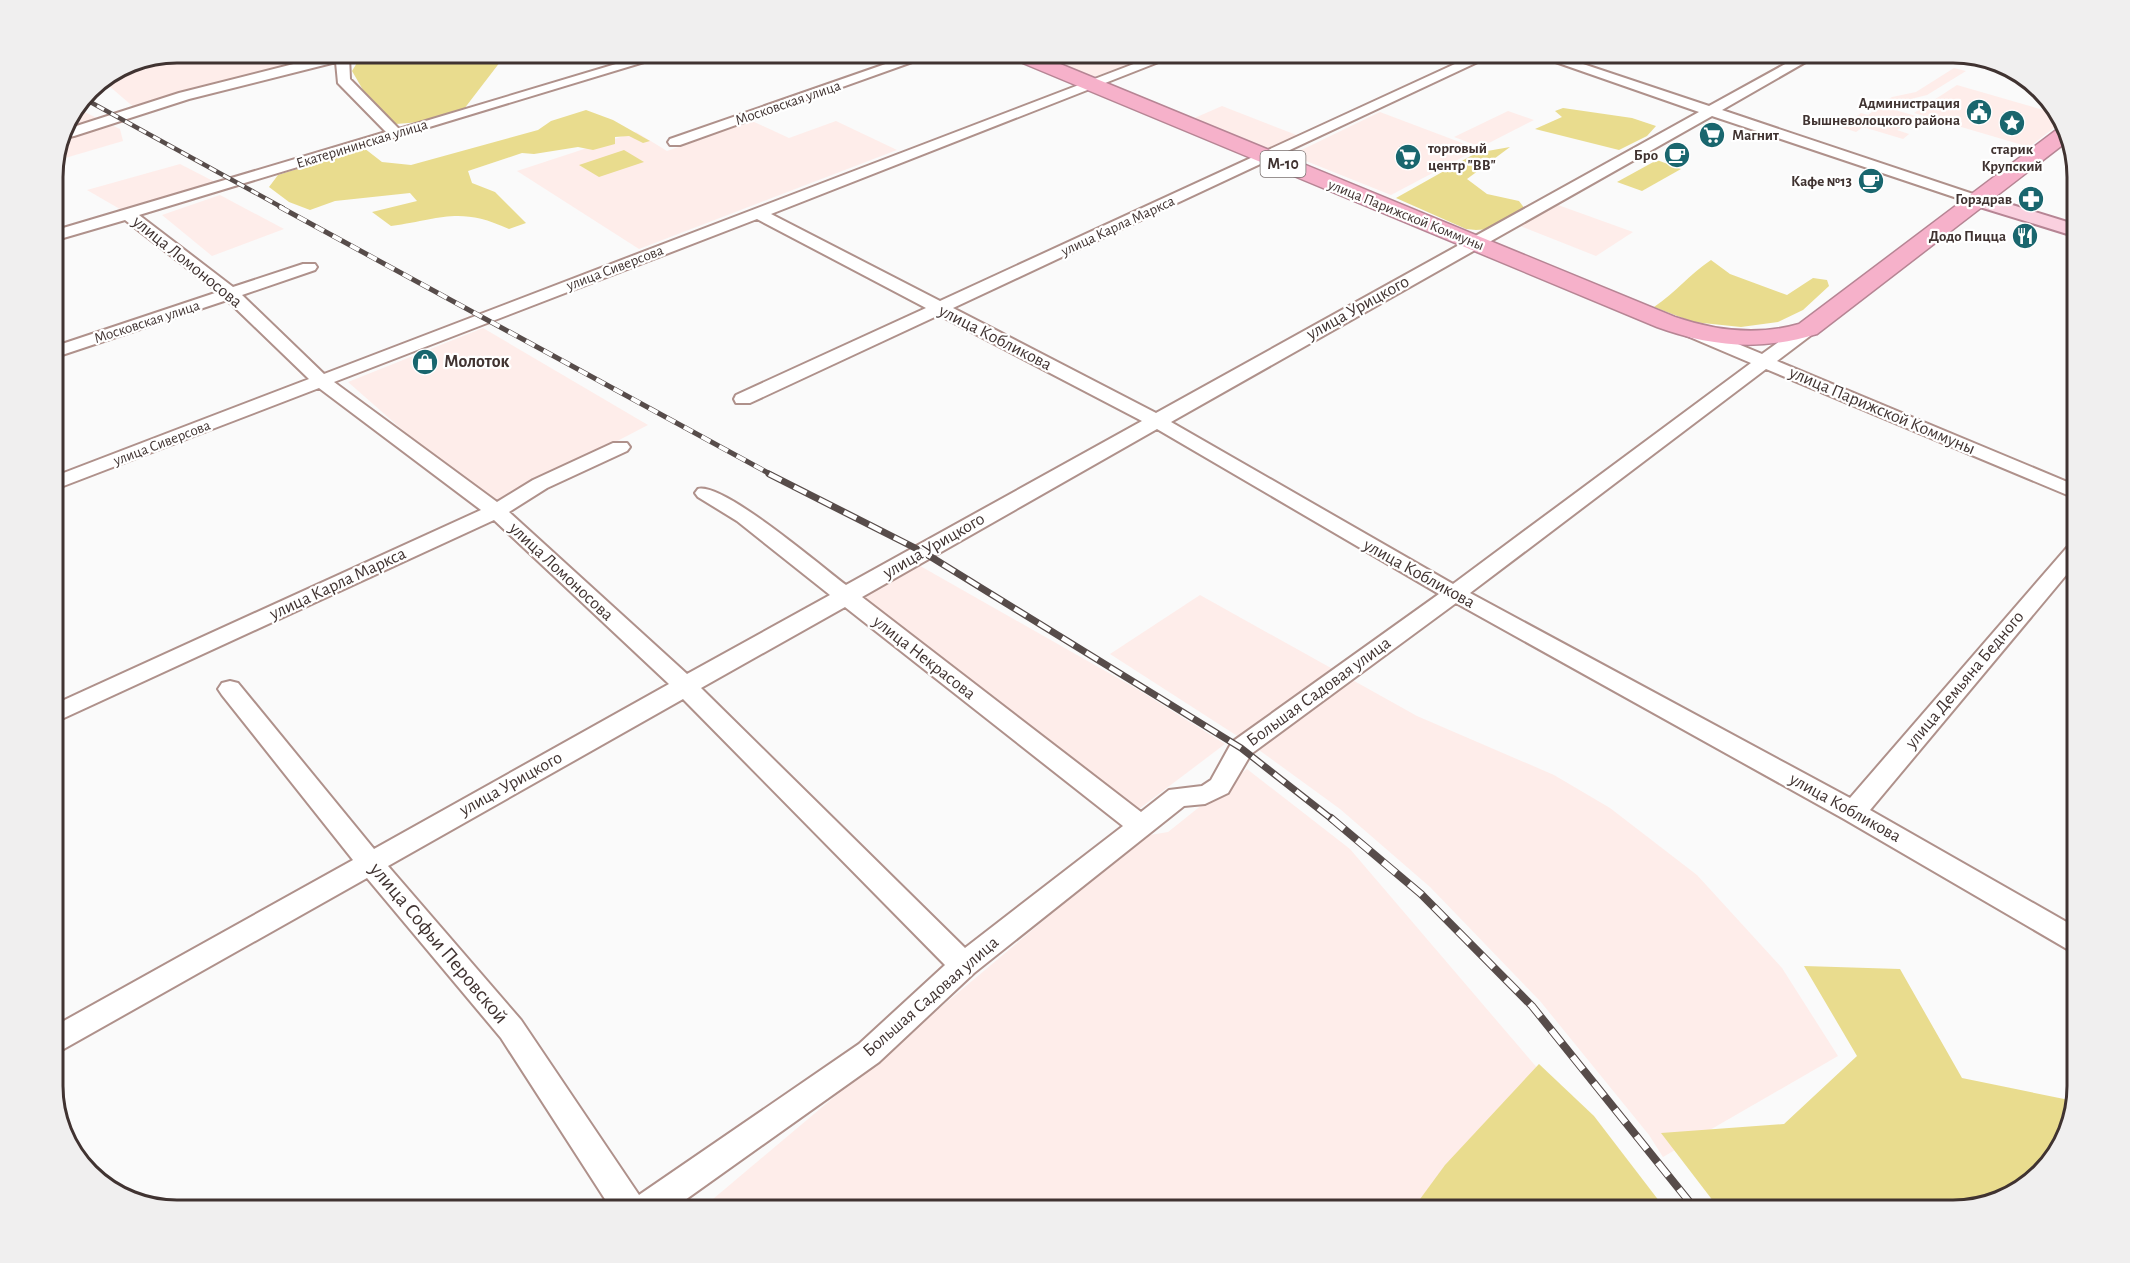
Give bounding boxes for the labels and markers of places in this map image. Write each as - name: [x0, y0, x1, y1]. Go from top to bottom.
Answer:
- place label: Администрация Вышневолоцкого района: [1802, 96, 1960, 128]
- public building icon: Администрация Вышневолоцкого района: [1964, 97, 1994, 127]
- place icon: старик Крупский: [1997, 108, 2027, 138]
- supermarket icon: Магнит: [1697, 120, 1727, 150]
- place label: Магнит: [1732, 128, 1779, 143]
- cafe icon: Бро: [1662, 140, 1692, 170]
- place label: торговый центр "ВВ": [1427, 141, 1496, 173]
- supermarket icon: торговый центр "ВВ": [1393, 142, 1423, 172]
- place label: старик Крупский: [1981, 142, 2043, 174]
- place label: Бро: [1634, 148, 1658, 163]
- cafe icon: Кафе №13: [1856, 166, 1886, 196]
- place label: Кафе №13: [1791, 174, 1852, 189]
- pharmacy icon: Горздрав: [2016, 184, 2046, 214]
- place label: Горздрав: [1955, 192, 2012, 207]
- restaurant icon: Додо Пицца: [2010, 221, 2040, 251]
- place label: Додо Пицца: [1929, 229, 2006, 244]
- shop icon: Молоток: [410, 347, 440, 377]
- place label: Молоток: [444, 353, 509, 371]

